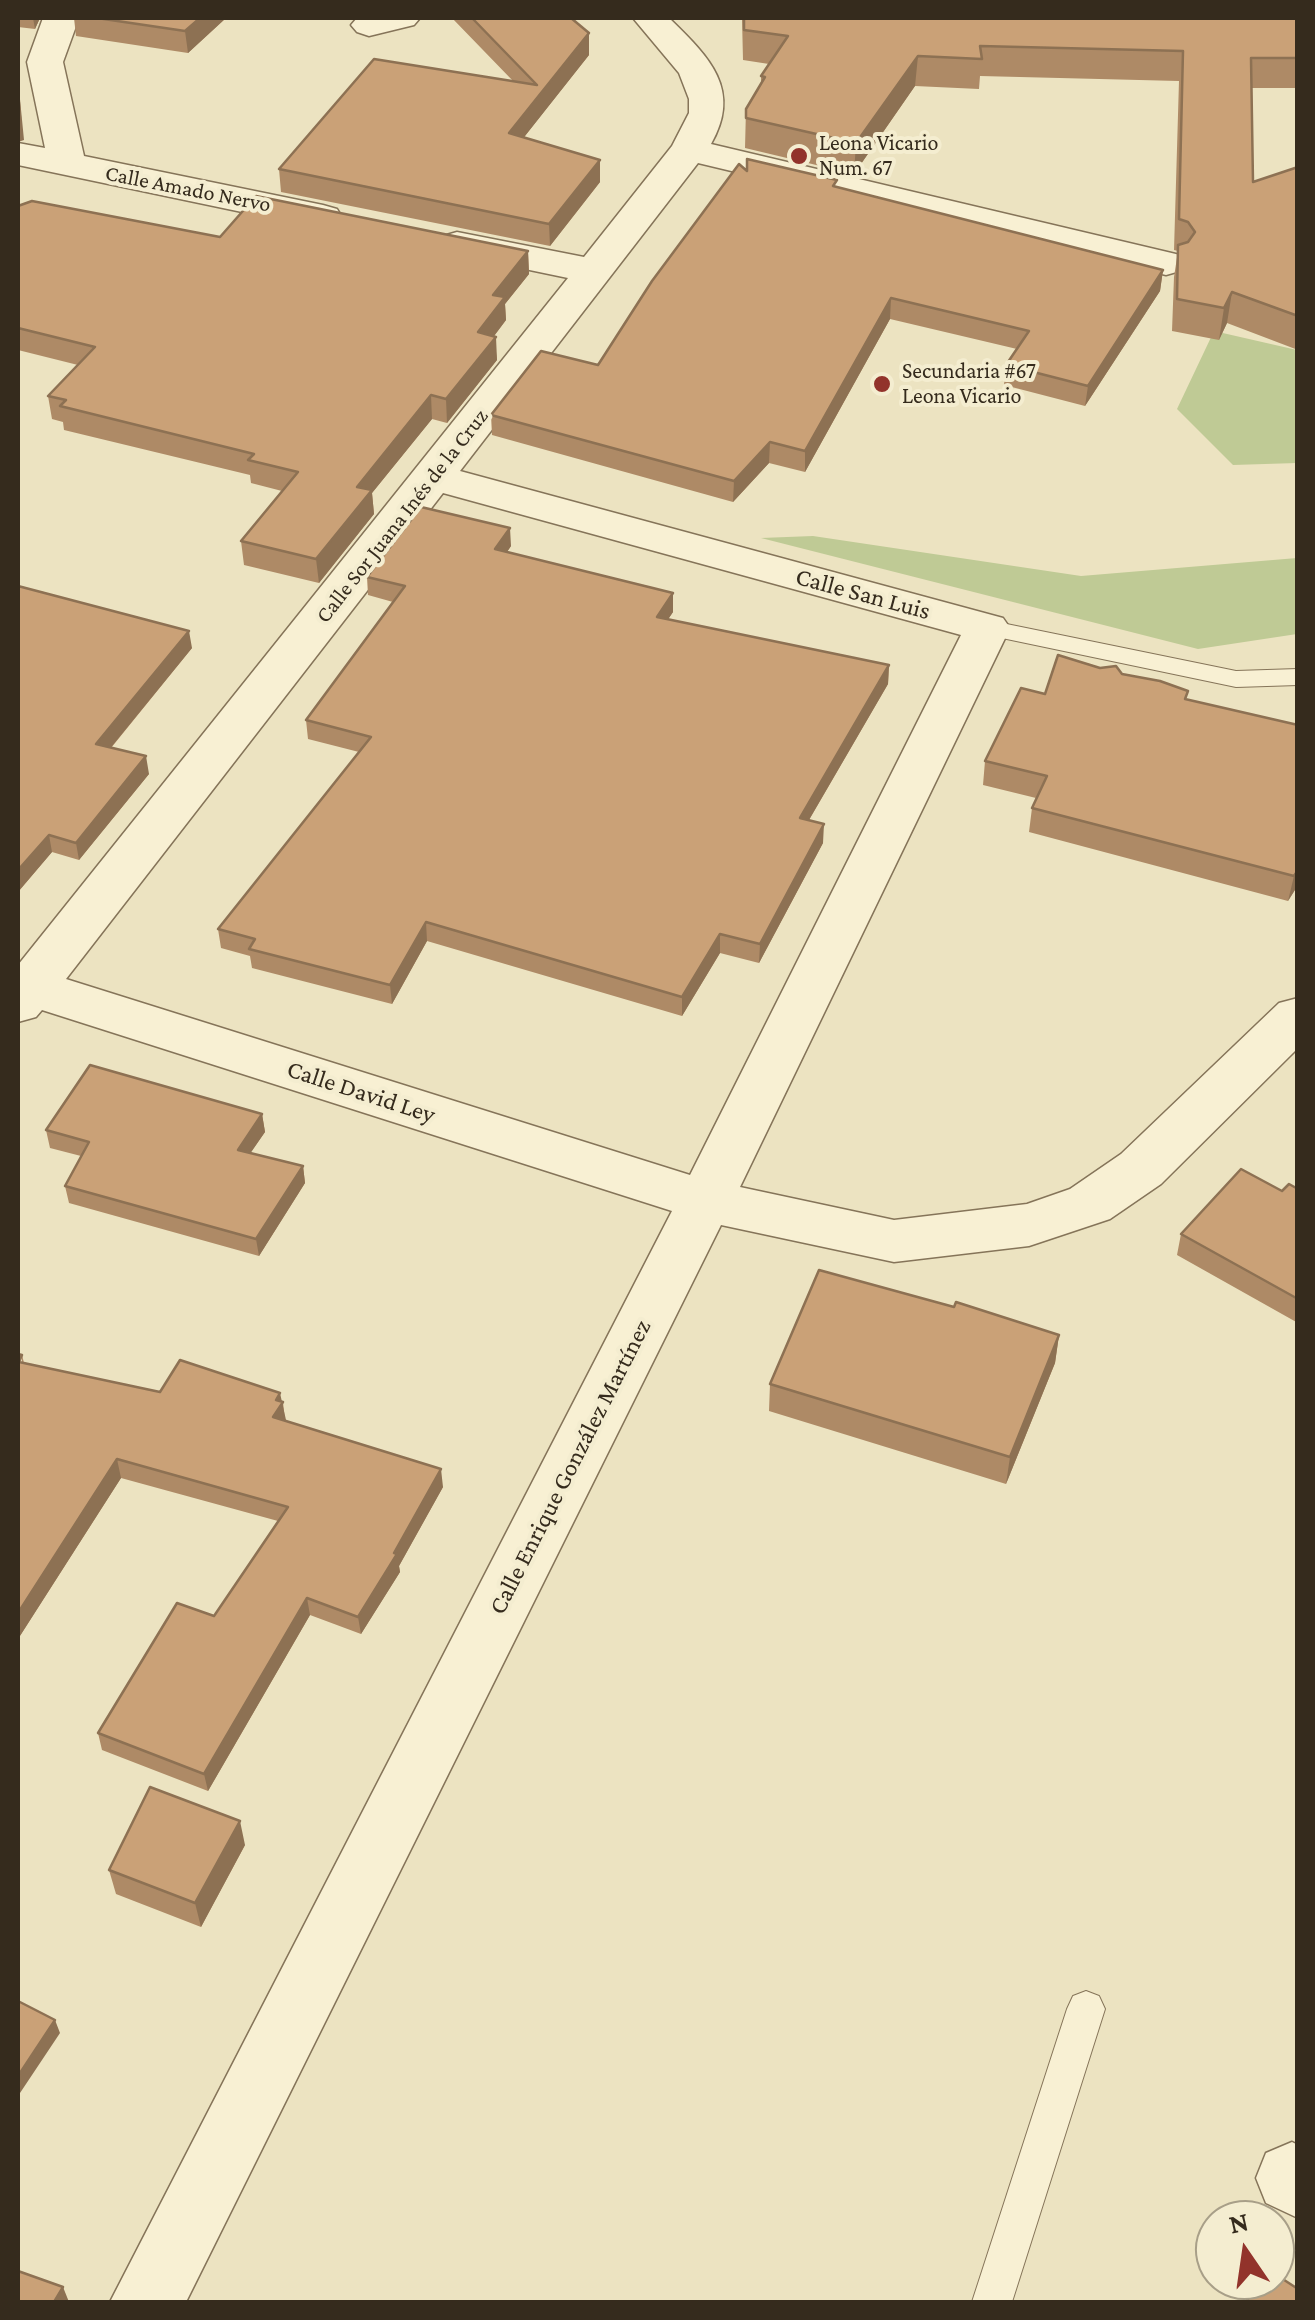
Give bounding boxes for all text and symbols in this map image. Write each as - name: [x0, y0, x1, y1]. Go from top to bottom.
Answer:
- place label: Leona Vicario Num. 67: [819, 130, 938, 182]
- marker: Leona Vicario Num. 67: [788, 145, 810, 167]
- street label: Calle Amado Nervo: [103, 160, 273, 218]
- place label: Secundaria #67 Leona Vicario: [902, 358, 1036, 410]
- marker: Secundaria #67 Leona Vicario: [871, 373, 893, 395]
- street label: Calle Sor Juana Inés de la Cruz: [310, 404, 494, 628]
- street label: Calle San Luis: [792, 562, 934, 626]
- street label: Calle David Ley: [283, 1054, 439, 1130]
- street label: Calle Enrique González Martínez: [482, 1315, 658, 1619]
- north arrow: [1195, 2200, 1295, 2300]
- text: N: [1226, 2205, 1251, 2239]

